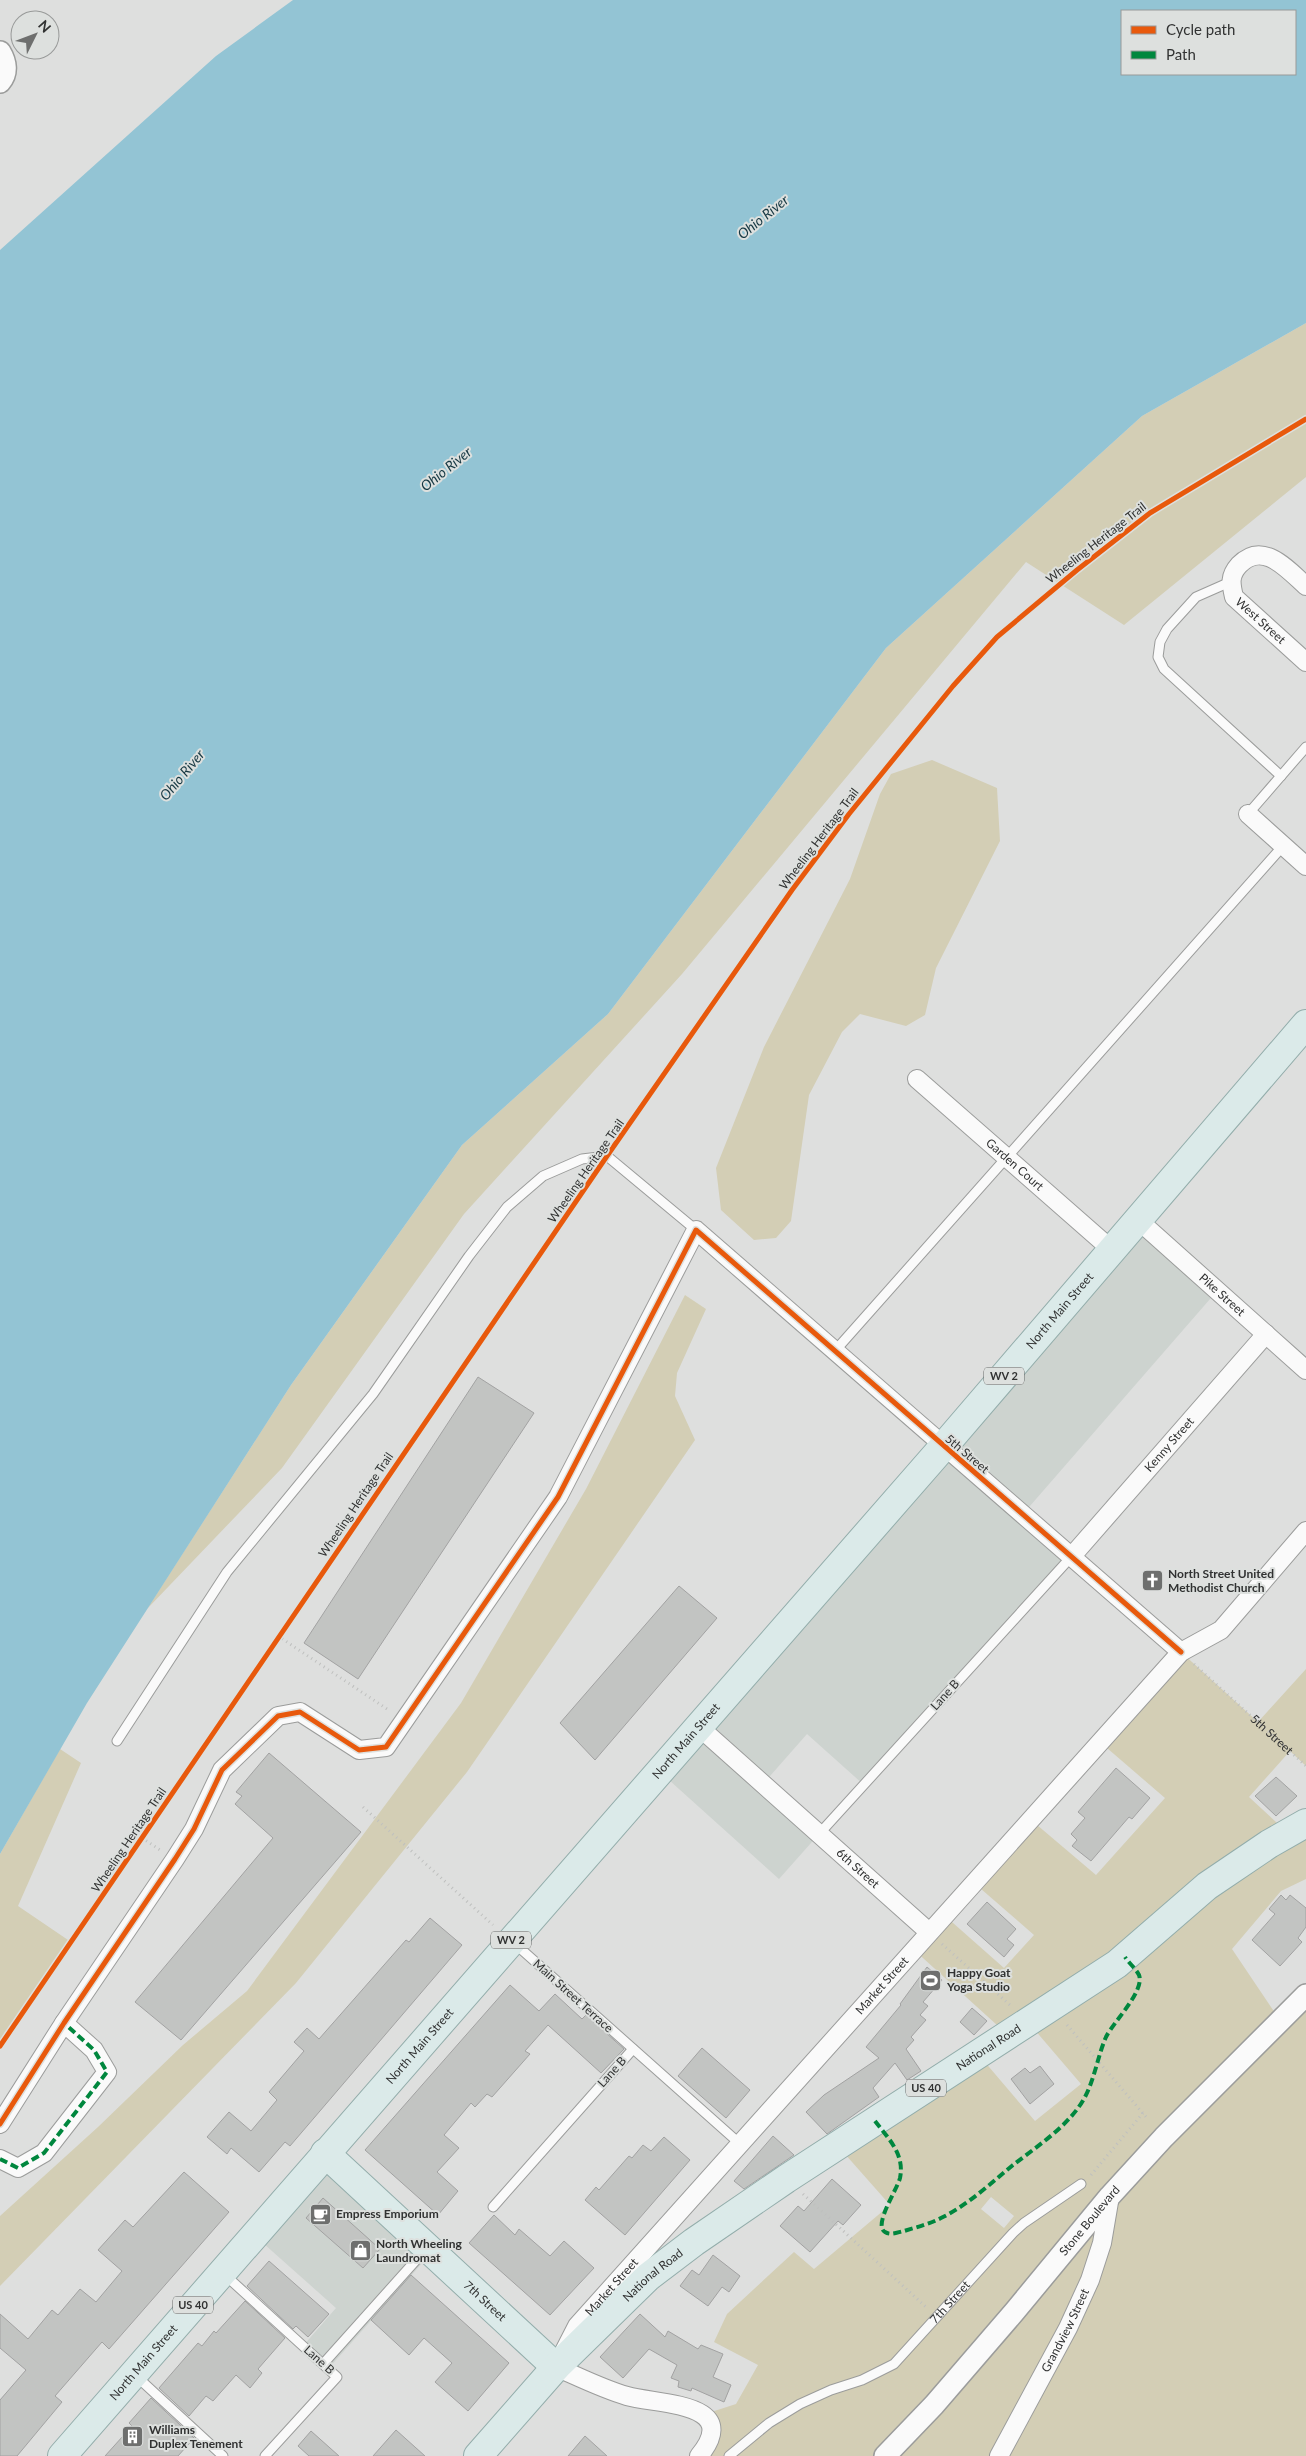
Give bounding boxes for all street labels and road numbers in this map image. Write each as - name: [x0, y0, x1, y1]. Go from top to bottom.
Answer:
- street label: Wheeling Heritage Trail: [1043, 499, 1149, 586]
- street label: West Street: [1233, 594, 1289, 647]
- street label: Wheeling Heritage Trail: [776, 785, 862, 892]
- street label: Wheeling Heritage Trail: [544, 1116, 627, 1225]
- street label: Garden Court: [983, 1135, 1048, 1194]
- street label: North Main Street: [1023, 1269, 1097, 1352]
- street label: Pike Street: [1196, 1270, 1249, 1320]
- road number: WV 2: [984, 1368, 1024, 1384]
- street label: Kenny Street: [1141, 1413, 1197, 1475]
- street label: 5th Street: [942, 1431, 993, 1477]
- street label: Wheeling Heritage Trail: [315, 1449, 396, 1560]
- street label: Lane B: [927, 1676, 962, 1713]
- street label: North Main Street: [649, 1699, 723, 1782]
- street label: 5th Street: [1247, 1711, 1297, 1758]
- street label: Wheeling Heritage Trail: [88, 1784, 169, 1895]
- street label: 6th Street: [833, 1845, 883, 1892]
- road number: WV 2: [491, 1932, 531, 1948]
- street label: Market Street: [852, 1953, 912, 2017]
- street label: Main Street Terrace: [530, 1956, 616, 2035]
- street label: North Main Street: [382, 2004, 457, 2087]
- street label: National Road: [953, 2020, 1024, 2073]
- street label: Lane B: [594, 2053, 629, 2090]
- road number: US 40: [906, 2080, 946, 2096]
- street label: Stone Boulevard: [1056, 2182, 1123, 2259]
- street label: National Road: [619, 2245, 686, 2305]
- street label: Market Street: [582, 2254, 642, 2319]
- street label: 7th Street: [461, 2277, 510, 2325]
- street label: 7th Street: [926, 2277, 973, 2326]
- street label: Grandview Street: [1038, 2285, 1092, 2375]
- road number: US 40: [173, 2296, 213, 2314]
- street label: North Main Street: [106, 2321, 181, 2403]
- street label: Lane B: [301, 2342, 338, 2377]

